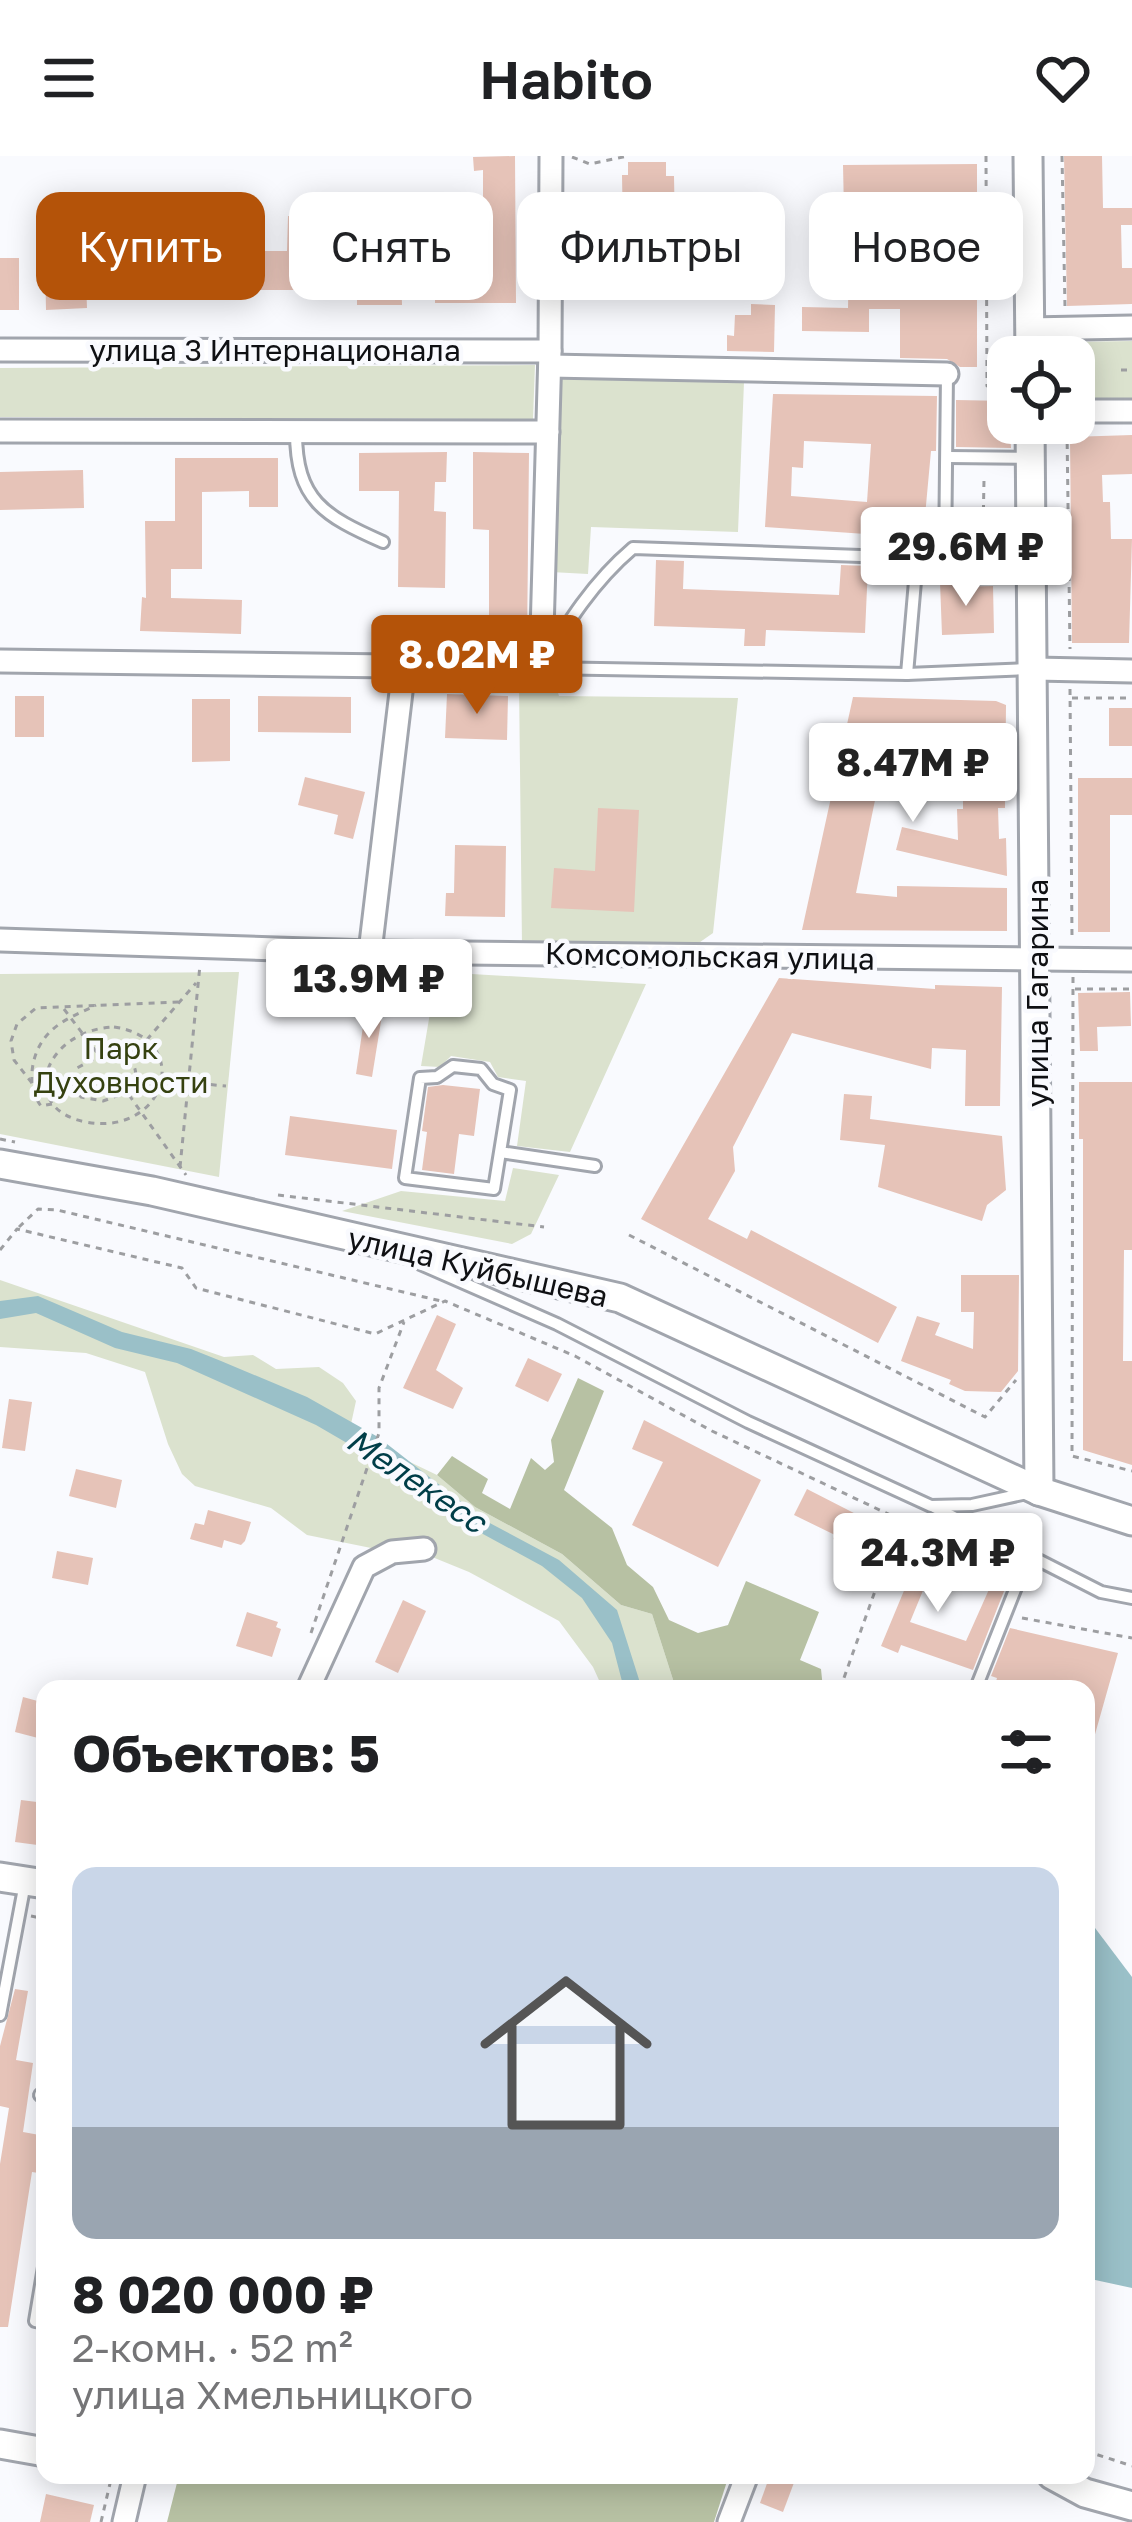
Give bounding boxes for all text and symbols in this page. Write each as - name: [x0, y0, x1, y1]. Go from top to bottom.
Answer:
- icon: menu: [36, 45, 102, 111]
- icon: heart: [1030, 45, 1096, 111]
- text: Habito: [479, 46, 653, 111]
- chip: Купить: [36, 192, 265, 300]
- chip: Снять: [289, 192, 493, 300]
- chip: Фильтры: [517, 192, 785, 300]
- chip: Новое: [809, 192, 1023, 300]
- street label: улица 3 Интернационала: [89, 332, 461, 368]
- map controls: [987, 336, 1095, 444]
- button: locate: [987, 336, 1095, 444]
- pin: 29.6M ₽: [855, 507, 1077, 609]
- text: 29.6M ₽: [888, 522, 1044, 569]
- pin: 8.02M ₽: [366, 615, 588, 717]
- text: 8.02M ₽: [398, 630, 556, 677]
- pin: 8.47M ₽: [802, 723, 1024, 825]
- text: 8.47M ₽: [836, 738, 990, 785]
- street label: улица Гагарина: [1019, 879, 1055, 1107]
- street label: Комсомольская улица: [545, 935, 875, 977]
- pin: 13.9M ₽: [258, 939, 480, 1041]
- text: 13.9M ₽: [293, 954, 445, 1001]
- park label: Парк Духовности: [34, 1030, 208, 1100]
- street label: улица Куйбышева: [345, 1220, 611, 1314]
- water label: Мелекесс: [340, 1419, 496, 1542]
- pin: 24.3M ₽: [827, 1513, 1049, 1615]
- text: 24.3M ₽: [860, 1528, 1016, 1575]
- icon: filters: [993, 1719, 1059, 1785]
- text: Объектов: 5: [72, 1722, 380, 1783]
- icon: home: [458, 1945, 674, 2161]
- text: 8 020 000 ₽: [72, 2263, 374, 2324]
- text: 2-комн. · 52 m²: [72, 2324, 353, 2371]
- text: улица Хмельницкого: [72, 2371, 473, 2418]

